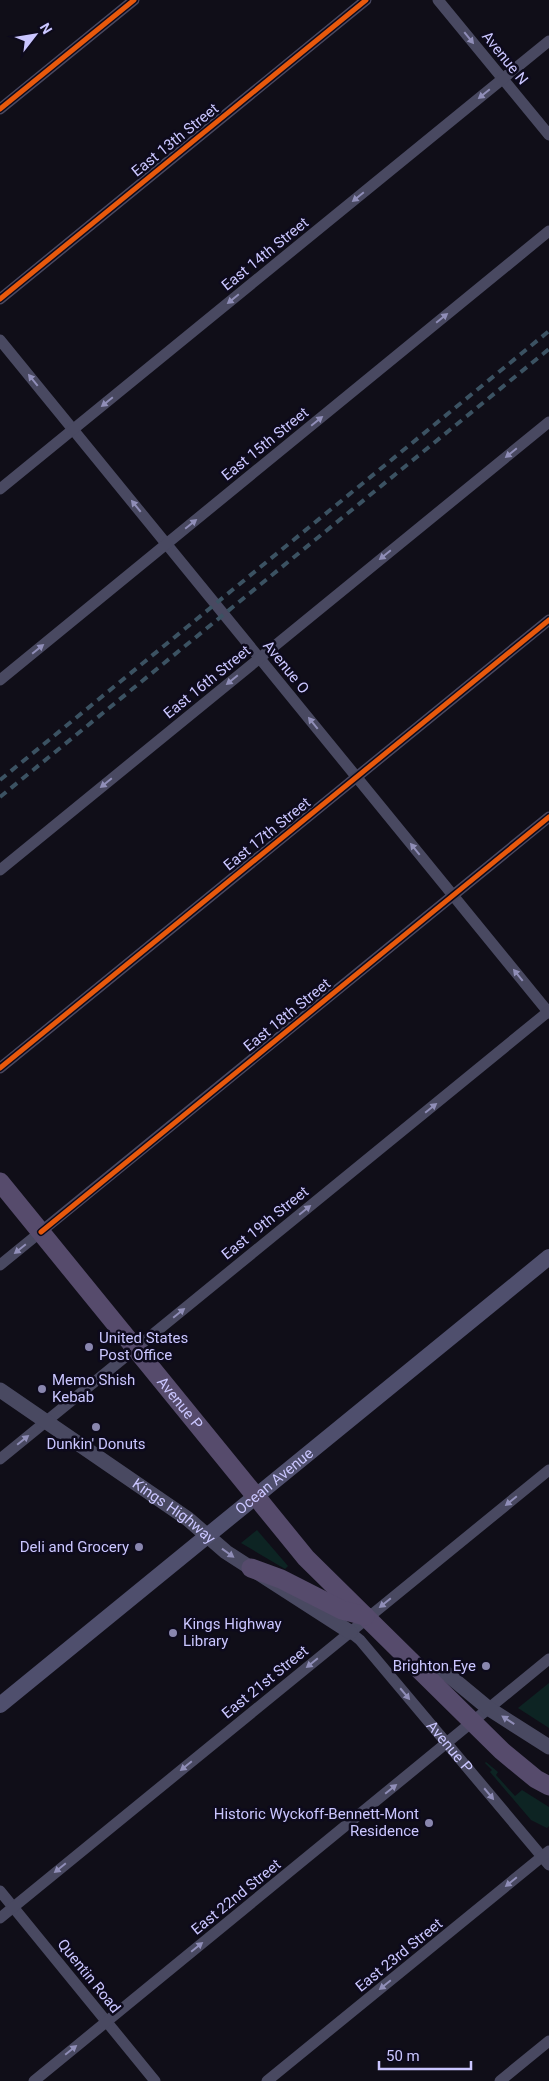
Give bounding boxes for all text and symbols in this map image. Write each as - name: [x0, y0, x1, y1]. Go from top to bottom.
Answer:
- north arrow: [10, 10, 60, 60]
- text: N: [37, 20, 56, 37]
- street label: Avenue N: [478, 28, 532, 88]
- one-way arrow: [464, 31, 475, 44]
- one-way arrow: [478, 88, 491, 99]
- street label: East 13th Street: [128, 99, 222, 180]
- one-way arrow: [352, 191, 365, 202]
- street label: East 14th Street: [218, 213, 312, 294]
- one-way arrow: [226, 294, 239, 305]
- one-way arrow: [436, 313, 449, 324]
- one-way arrow: [28, 374, 39, 386]
- one-way arrow: [101, 397, 114, 408]
- street label: East 15th Street: [218, 403, 312, 484]
- one-way arrow: [310, 416, 323, 427]
- one-way arrow: [505, 447, 518, 458]
- one-way arrow: [130, 500, 141, 513]
- one-way arrow: [184, 518, 197, 529]
- one-way arrow: [379, 550, 392, 561]
- street label: Avenue O: [259, 637, 313, 697]
- street label: East 16th Street: [160, 641, 254, 722]
- one-way arrow: [31, 643, 44, 654]
- one-way arrow: [226, 675, 239, 686]
- one-way arrow: [307, 717, 318, 730]
- one-way arrow: [101, 777, 113, 789]
- street label: East 17th Street: [220, 793, 314, 874]
- one-way arrow: [410, 843, 421, 856]
- one-way arrow: [513, 969, 524, 982]
- street label: East 18th Street: [240, 974, 334, 1055]
- one-way arrow: [424, 1102, 437, 1113]
- street label: East 19th Street: [218, 1182, 312, 1263]
- one-way arrow: [298, 1205, 311, 1216]
- one-way arrow: [14, 1243, 27, 1254]
- one-way arrow: [172, 1308, 185, 1319]
- place label: United States Post Office: [99, 1329, 188, 1364]
- marker: United States Post Office: [83, 1341, 95, 1353]
- place label: Memo Shish Kebab: [52, 1371, 135, 1406]
- street label: Avenue P: [153, 1373, 207, 1433]
- marker: Memo Shish Kebab: [36, 1383, 48, 1395]
- marker: Dunkin' Donuts: [90, 1421, 102, 1433]
- one-way arrow: [17, 1435, 29, 1446]
- place label: Dunkin' Donuts: [46, 1435, 146, 1453]
- street label: Ocean Avenue: [232, 1444, 317, 1518]
- street label: Kings Highway: [129, 1475, 219, 1548]
- one-way arrow: [505, 1495, 518, 1506]
- place label: Deli and Grocery: [20, 1538, 129, 1556]
- marker: Deli and Grocery: [133, 1541, 145, 1553]
- one-way arrow: [221, 1548, 235, 1558]
- one-way arrow: [379, 1598, 392, 1609]
- place label: Kings Highway Library: [183, 1615, 282, 1650]
- marker: Kings Highway Library: [167, 1627, 179, 1639]
- street label: East 21st Street: [218, 1642, 312, 1722]
- one-way arrow: [306, 1657, 319, 1668]
- place label: Brighton Eye: [393, 1657, 476, 1675]
- marker: Brighton Eye: [480, 1660, 492, 1672]
- one-way arrow: [400, 1687, 411, 1700]
- one-way arrow: [502, 1716, 515, 1725]
- street label: Avenue P: [423, 1717, 476, 1776]
- one-way arrow: [180, 1760, 193, 1771]
- one-way arrow: [384, 1784, 397, 1795]
- one-way arrow: [483, 1788, 495, 1800]
- place label: Historic Wyckoff-Bennett-Mont Residence: [214, 1805, 419, 1840]
- marker: Historic Wyckoff-Bennett-Mont Residence: [423, 1817, 435, 1829]
- street label: East 22nd Street: [188, 1855, 284, 1939]
- one-way arrow: [54, 1863, 67, 1874]
- one-way arrow: [505, 1877, 518, 1888]
- street label: East 23rd Street: [352, 1914, 446, 1996]
- street label: Quentin Road: [54, 1935, 124, 2017]
- one-way arrow: [191, 1942, 204, 1953]
- one-way arrow: [379, 1979, 392, 1990]
- scale bar: [379, 2038, 472, 2070]
- one-way arrow: [65, 2045, 78, 2056]
- text: 50 m: [386, 2047, 420, 2065]

